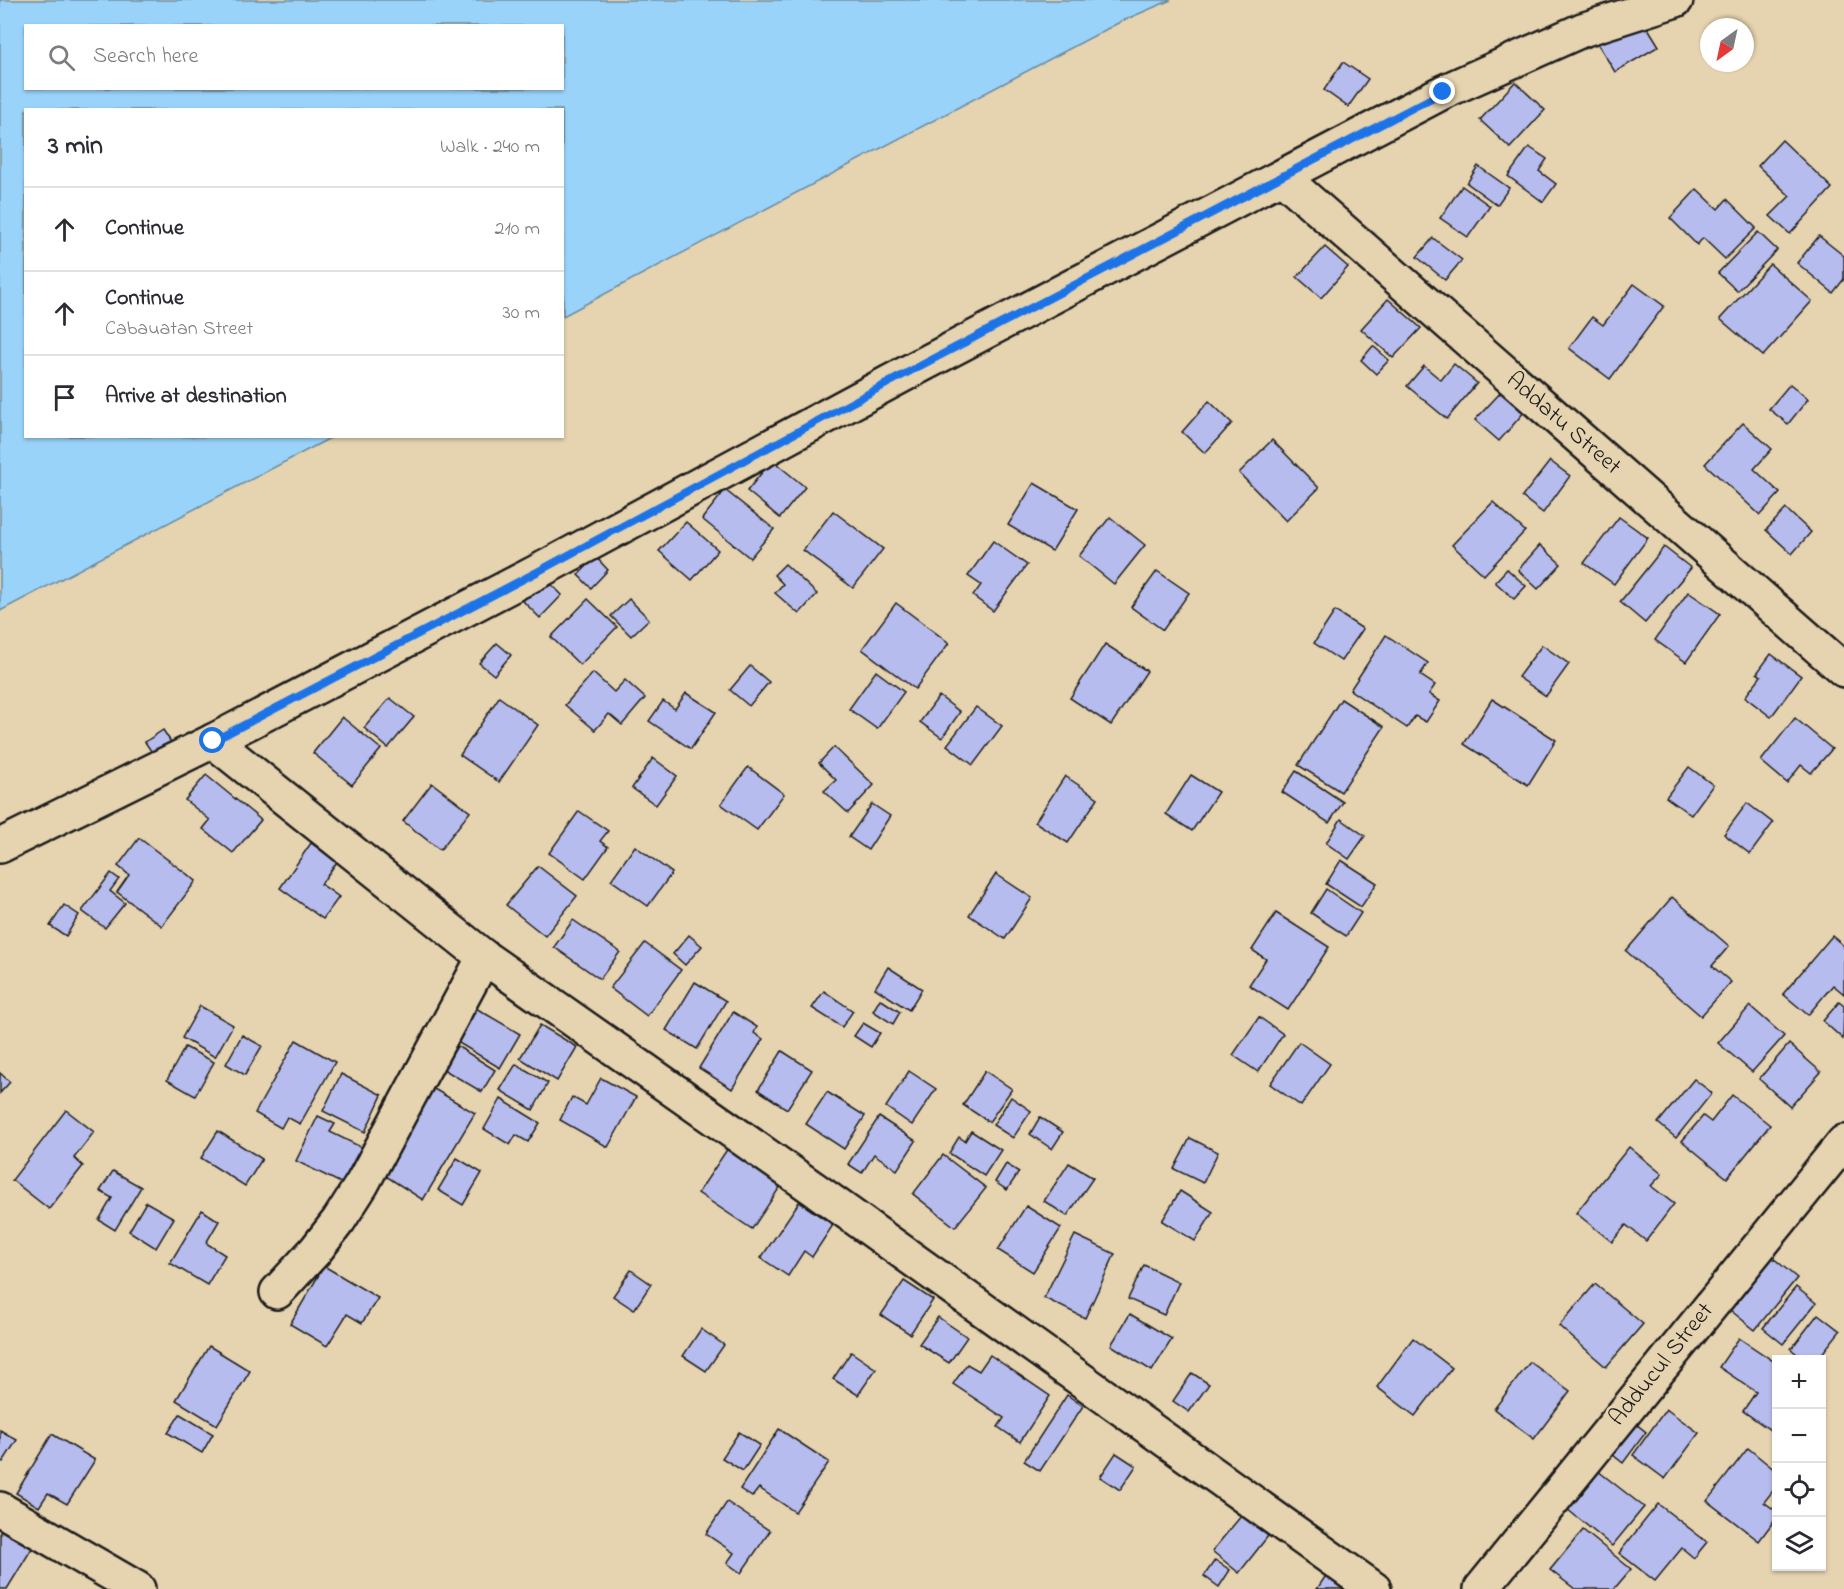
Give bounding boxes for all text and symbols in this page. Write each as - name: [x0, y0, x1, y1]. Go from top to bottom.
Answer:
- north arrow: [1700, 18, 1754, 72]
- search box: [24, 24, 564, 90]
- icon: search: [45, 41, 78, 74]
- text: Search here: [93, 41, 198, 73]
- route end: [1429, 78, 1455, 104]
- text: 3 min: [48, 128, 103, 166]
- text: Walk · 240 m: [440, 133, 540, 162]
- icon: ahead: [48, 213, 81, 246]
- text: Continue: [105, 213, 184, 245]
- text: 210 m: [495, 215, 540, 244]
- text: Continue: [105, 283, 184, 315]
- icon: ahead: [48, 297, 81, 330]
- text: 30 m: [503, 299, 540, 328]
- text: Cabauatan Street: [105, 315, 253, 344]
- street label: Addatu Street: [1498, 364, 1628, 484]
- icon: arrive: [48, 381, 81, 414]
- text: Arrive at destination: [105, 381, 287, 413]
- route start: [199, 727, 225, 753]
- street label: Adducul Street: [1601, 1296, 1723, 1434]
- map controls: [1772, 1355, 1826, 1571]
- button: +: [1772, 1355, 1826, 1409]
- button: −: [1772, 1409, 1826, 1463]
- button: locate: [1772, 1463, 1826, 1517]
- button: layers: [1772, 1517, 1826, 1571]

